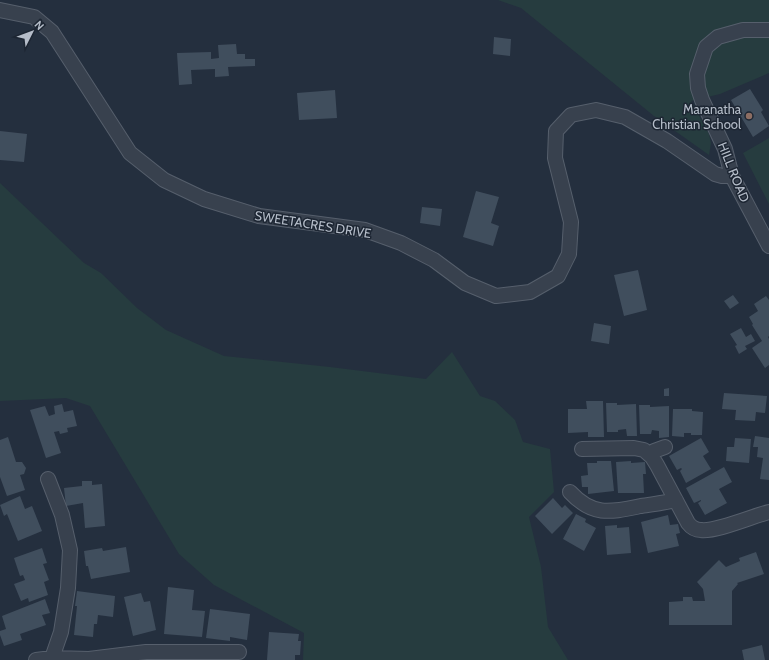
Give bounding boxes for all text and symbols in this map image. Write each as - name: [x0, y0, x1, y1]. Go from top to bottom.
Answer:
- north arrow: [12, 12, 52, 52]
- text: N: [32, 18, 47, 33]
- place label: Maranatha Christian School: [652, 101, 742, 132]
- marker: Maranatha Christian School: [744, 111, 754, 121]
- street label: HILL ROAD: [715, 140, 753, 204]
- street label: SWEETACRES DRIVE: [254, 207, 372, 241]

